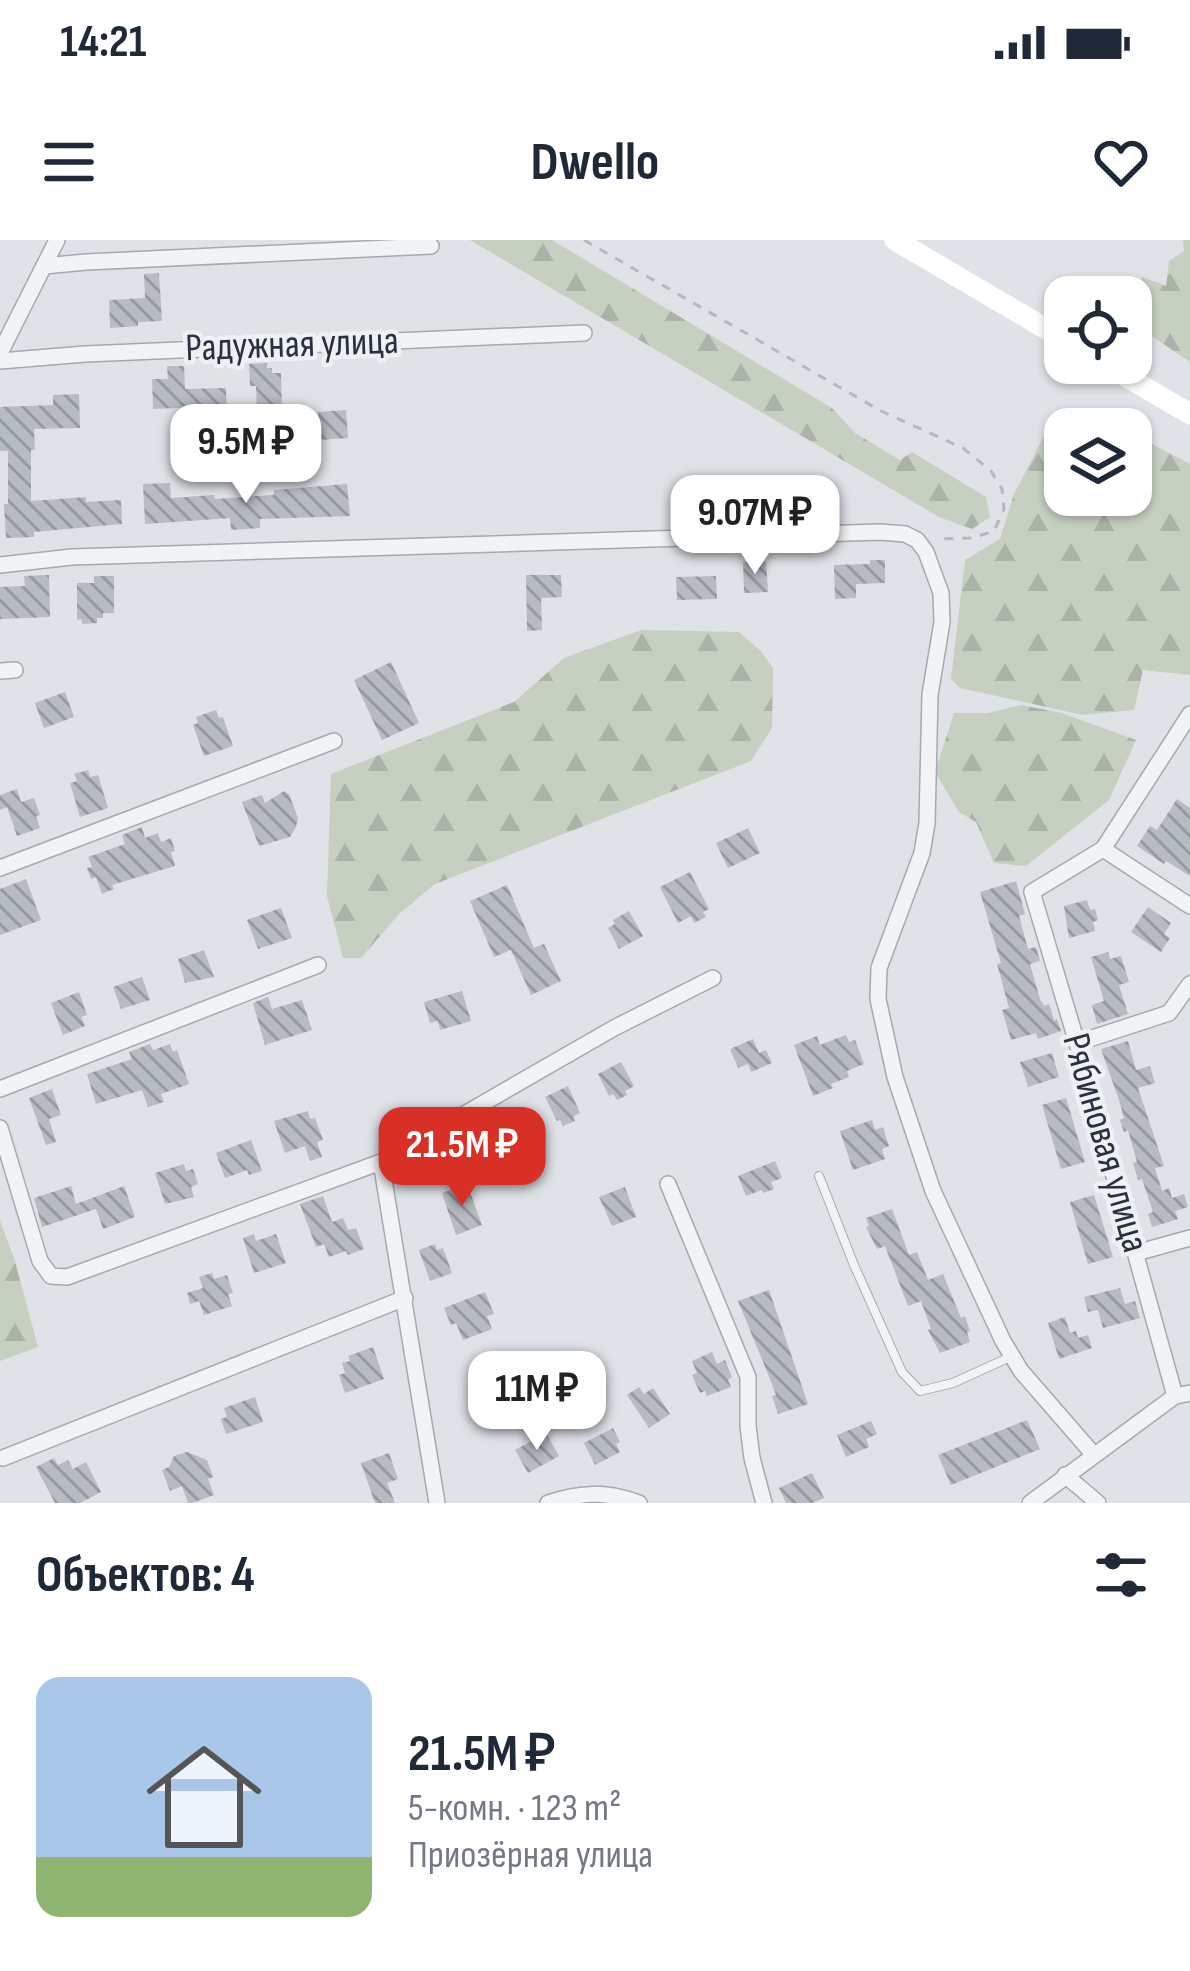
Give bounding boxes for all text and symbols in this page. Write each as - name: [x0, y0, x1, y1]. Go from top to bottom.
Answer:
- text: 14:21: [60, 15, 146, 70]
- icon: menu: [36, 129, 102, 195]
- icon: heart: [1088, 129, 1154, 195]
- text: Dwello: [531, 130, 659, 195]
- map controls: [1044, 276, 1152, 516]
- button: locate: [1044, 276, 1152, 384]
- street label: Радужная улица: [185, 318, 399, 372]
- pin: 9.5M ₽: [148, 404, 344, 506]
- button: layers: [1044, 408, 1152, 516]
- text: 9.5M ₽: [197, 419, 295, 466]
- pin: 9.07M ₽: [644, 475, 866, 577]
- text: 9.07M ₽: [698, 490, 812, 537]
- street label: Рябиновая улица: [1051, 1028, 1159, 1258]
- pin: 21.5M ₽: [351, 1107, 573, 1209]
- text: 21.5M ₽: [406, 1122, 518, 1169]
- pin: 11M ₽: [453, 1351, 621, 1453]
- text: 11M ₽: [495, 1366, 579, 1413]
- icon: filters: [1088, 1542, 1154, 1608]
- text: Объектов: 4: [36, 1545, 255, 1606]
- text: 21.5M ₽: [408, 1724, 556, 1785]
- icon: home: [132, 1725, 276, 1869]
- text: 5-комн. · 123 m²: [408, 1785, 621, 1832]
- text: Приозёрная улица: [408, 1832, 653, 1879]

